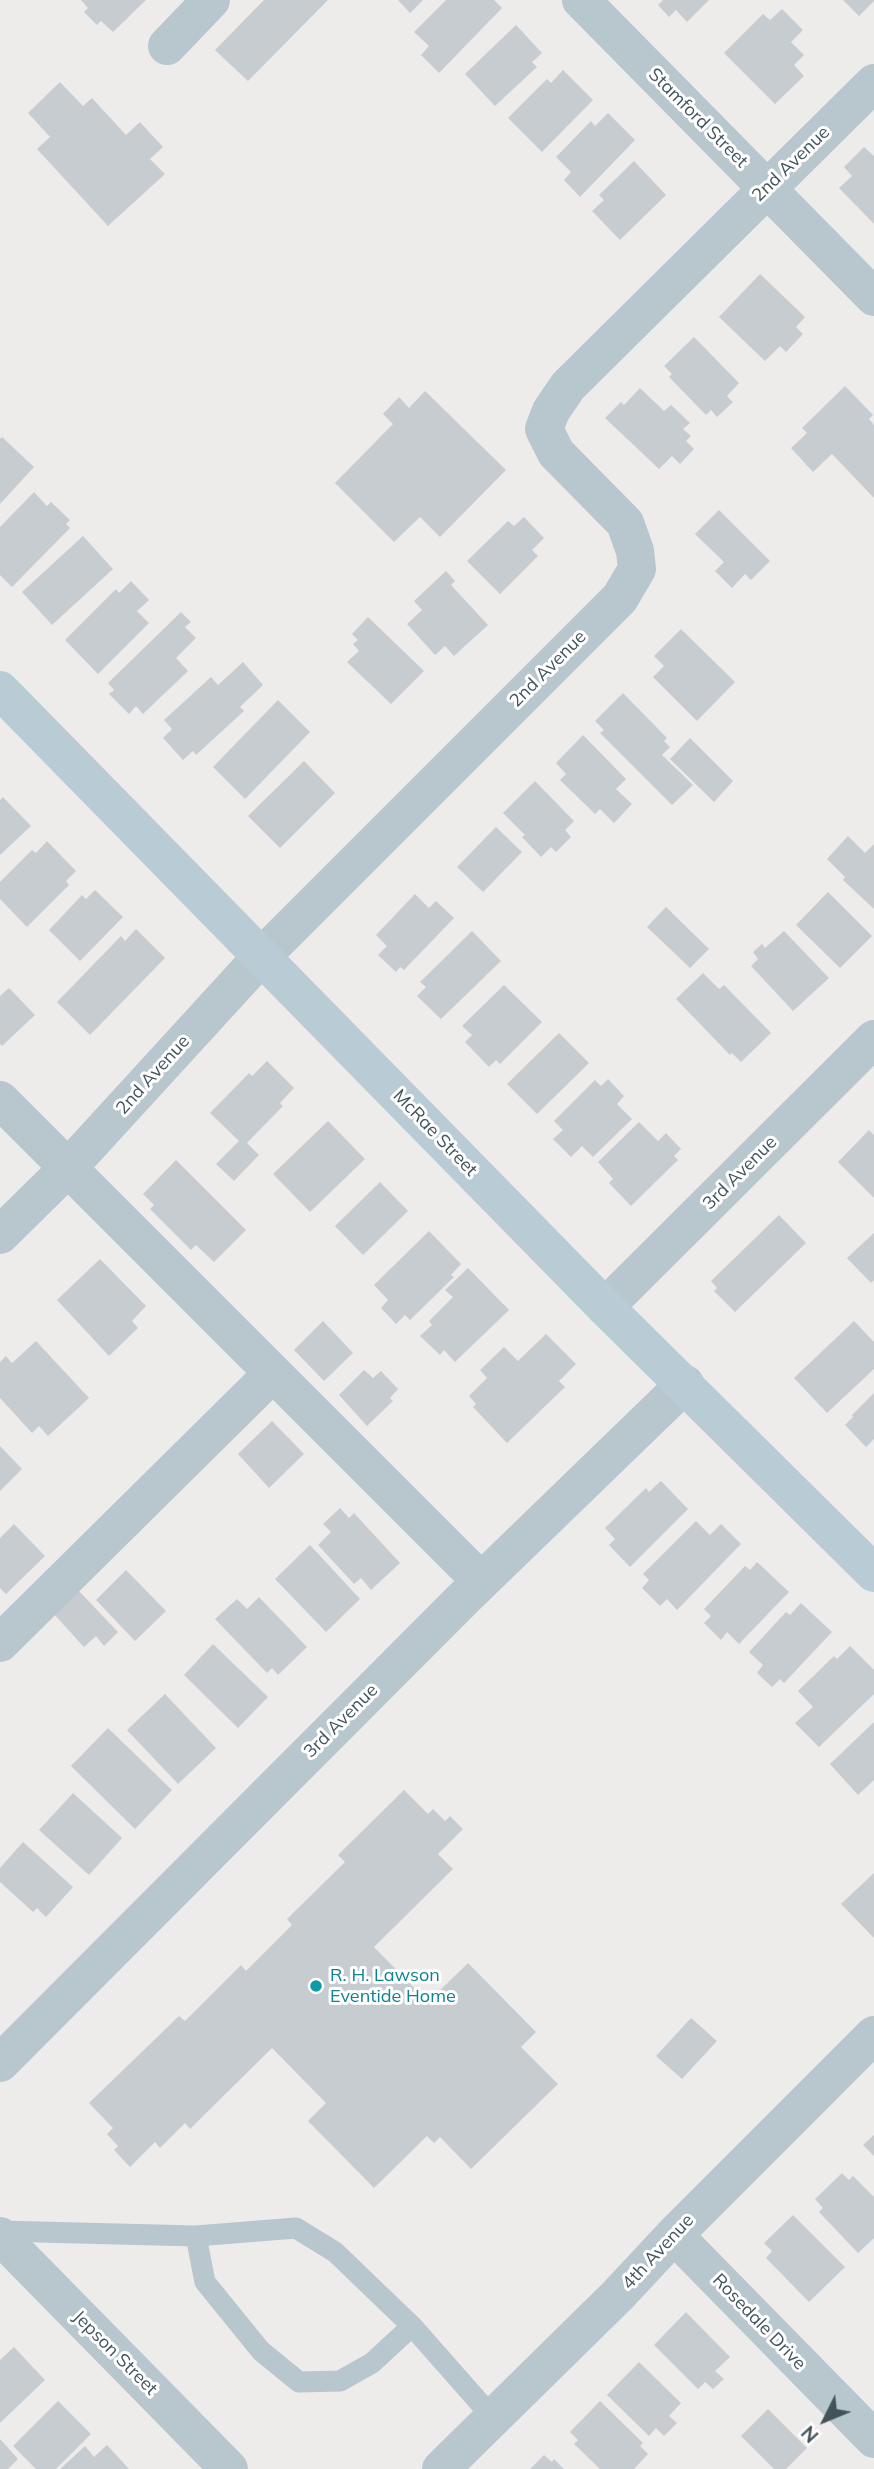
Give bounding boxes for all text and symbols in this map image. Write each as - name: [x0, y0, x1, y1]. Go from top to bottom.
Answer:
- street label: Stamford Street: [644, 64, 752, 172]
- street label: 2nd Avenue: [748, 122, 834, 206]
- street label: 2nd Avenue: [505, 626, 591, 712]
- street label: 2nd Avenue: [112, 1031, 194, 1119]
- street label: McRae Street: [388, 1085, 482, 1181]
- street label: 3rd Avenue: [699, 1132, 781, 1214]
- street label: 3rd Avenue: [300, 1680, 382, 1762]
- place label: R. H. Lawson Eventide Home: [330, 1965, 456, 2008]
- marker: R. H. Lawson Eventide Home: [308, 1978, 324, 1994]
- street label: 4th Avenue: [618, 2210, 698, 2294]
- street label: Rosedale Drive: [708, 2270, 810, 2374]
- street label: Jepson Street: [68, 2306, 162, 2400]
- north arrow: [790, 2385, 860, 2455]
- text: N: [796, 2421, 823, 2448]

